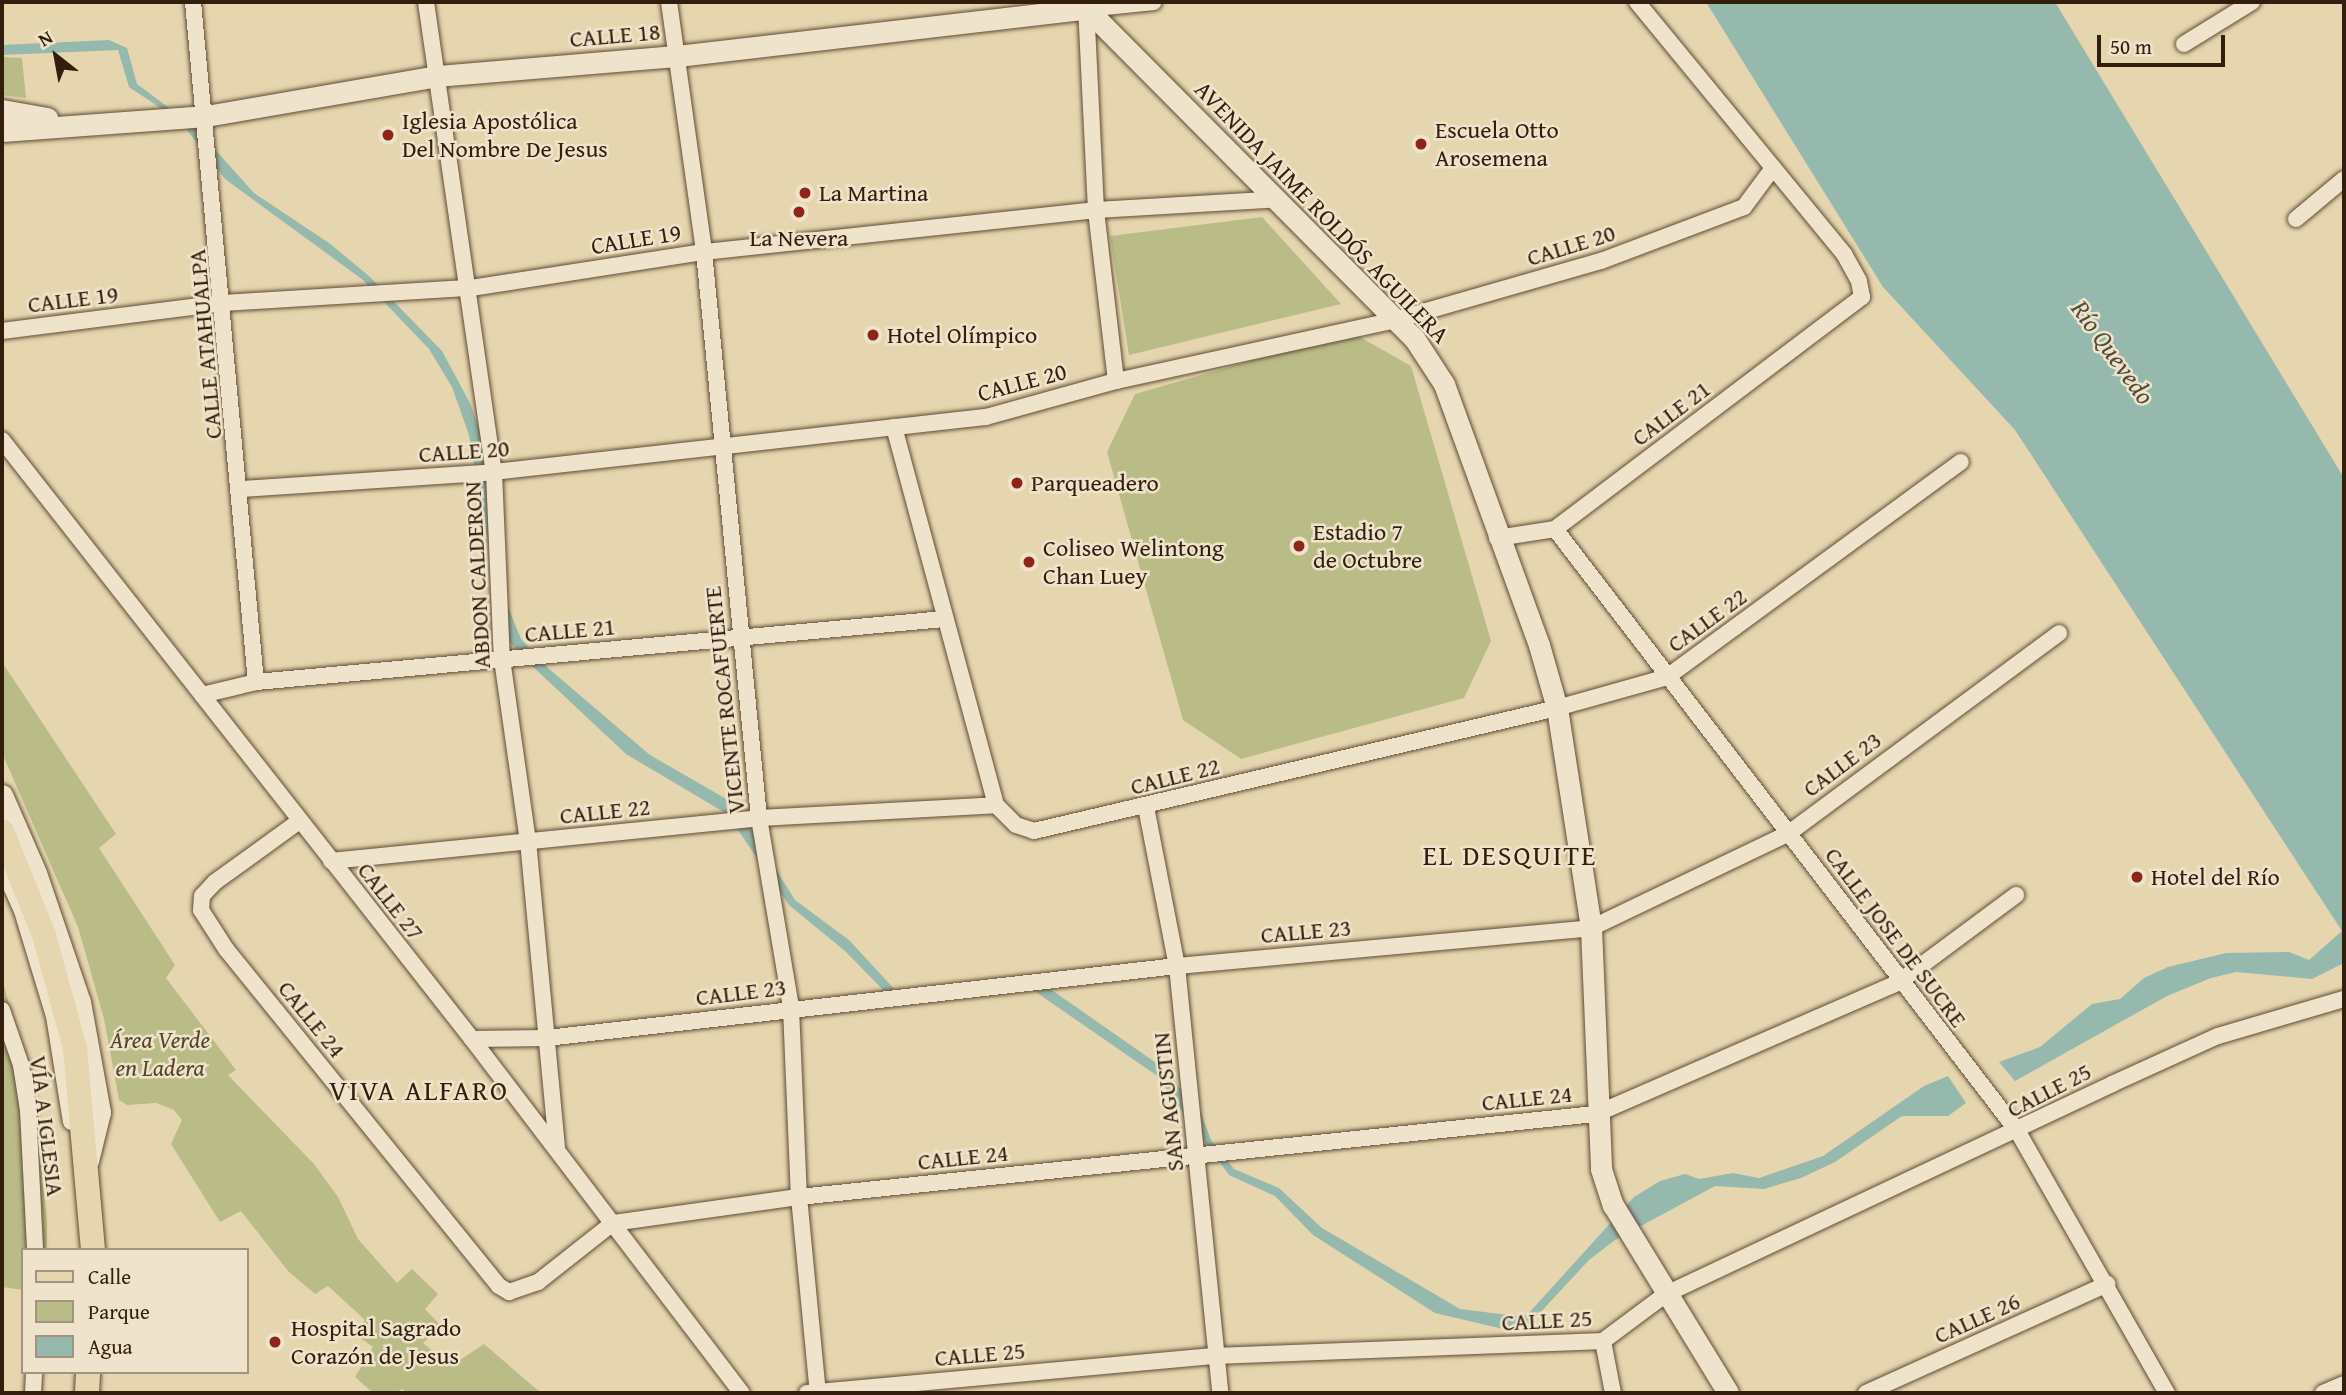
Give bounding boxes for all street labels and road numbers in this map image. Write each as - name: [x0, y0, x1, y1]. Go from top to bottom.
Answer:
- street label: CALLE 18: [569, 17, 661, 53]
- street label: AVENIDA JAIME ROLDÓS AGUILERA: [1189, 75, 1455, 349]
- street label: CALLE 19: [589, 218, 683, 260]
- street label: CALLE 20: [1523, 218, 1619, 272]
- street label: CALLE ATAHUALPA: [182, 248, 228, 440]
- street label: CALLE 19: [26, 279, 120, 319]
- street label: CALLE 20: [974, 356, 1070, 408]
- street label: CALLE 21: [1626, 374, 1716, 452]
- street label: CALLE 20: [418, 433, 510, 469]
- street label: ABDON CALDERON: [458, 481, 496, 669]
- street label: CALLE 22: [1662, 582, 1752, 658]
- street label: VICENTE ROCAFUERTE: [698, 585, 750, 815]
- street label: CALLE 21: [524, 612, 616, 648]
- street label: CALLE 23: [1797, 725, 1887, 803]
- street label: CALLE 22: [1127, 751, 1223, 801]
- street label: CALLE 22: [558, 792, 652, 830]
- street label: CALLE JOSE DE SUCRE: [1819, 841, 1973, 1033]
- street label: CALLE 27: [352, 856, 430, 946]
- street label: CALLE 23: [1260, 913, 1352, 949]
- street label: CALLE 23: [694, 972, 788, 1012]
- street label: CALLE 24: [272, 975, 352, 1063]
- street label: SAN AGUSTIN: [1146, 1031, 1190, 1173]
- street label: VÍA A IGLESIA: [24, 1054, 70, 1198]
- street label: CALLE 25: [2002, 1057, 2096, 1123]
- street label: CALLE 24: [1480, 1079, 1574, 1117]
- street label: CALLE 24: [916, 1138, 1010, 1176]
- street label: CALLE 26: [1930, 1286, 2024, 1350]
- street label: CALLE 25: [1501, 1303, 1593, 1337]
- street label: CALLE 25: [934, 1336, 1026, 1372]

